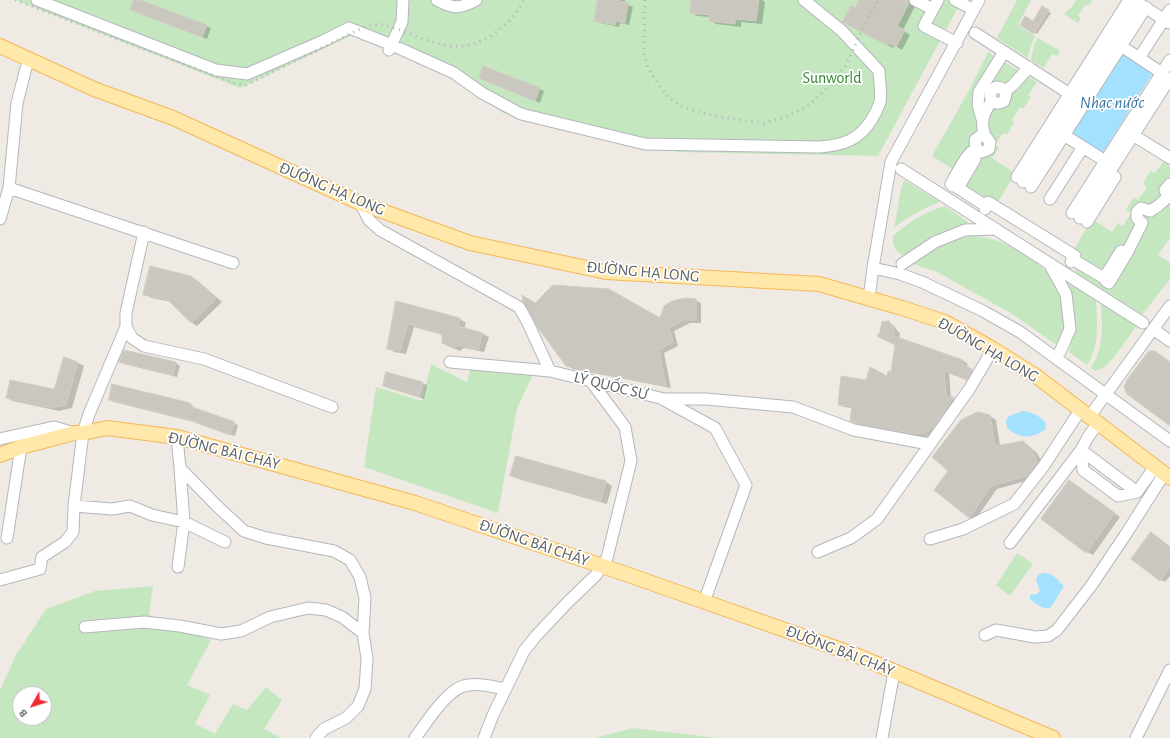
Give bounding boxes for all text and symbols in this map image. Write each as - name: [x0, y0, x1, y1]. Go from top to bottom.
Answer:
- park label: Sunworld: [802, 68, 862, 88]
- water label: Nhạc nước: [1080, 93, 1144, 113]
- street label: ĐƯỜNG HẠ LONG: [276, 158, 388, 220]
- street label: ĐƯỜNG HẠ LONG: [586, 257, 700, 287]
- street label: ĐƯỜNG HẠ LONG: [934, 313, 1042, 387]
- street label: LÝ QUỐC SƯ: [572, 367, 650, 405]
- street label: ĐƯỜNG BÃI CHÁY: [166, 428, 282, 474]
- street label: ĐƯỜNG BÃI CHÁY: [476, 515, 592, 571]
- street label: ĐƯỜNG BÃI CHÁY: [783, 621, 897, 681]
- north arrow: [12, 686, 52, 726]
- text: B: [17, 707, 29, 719]

